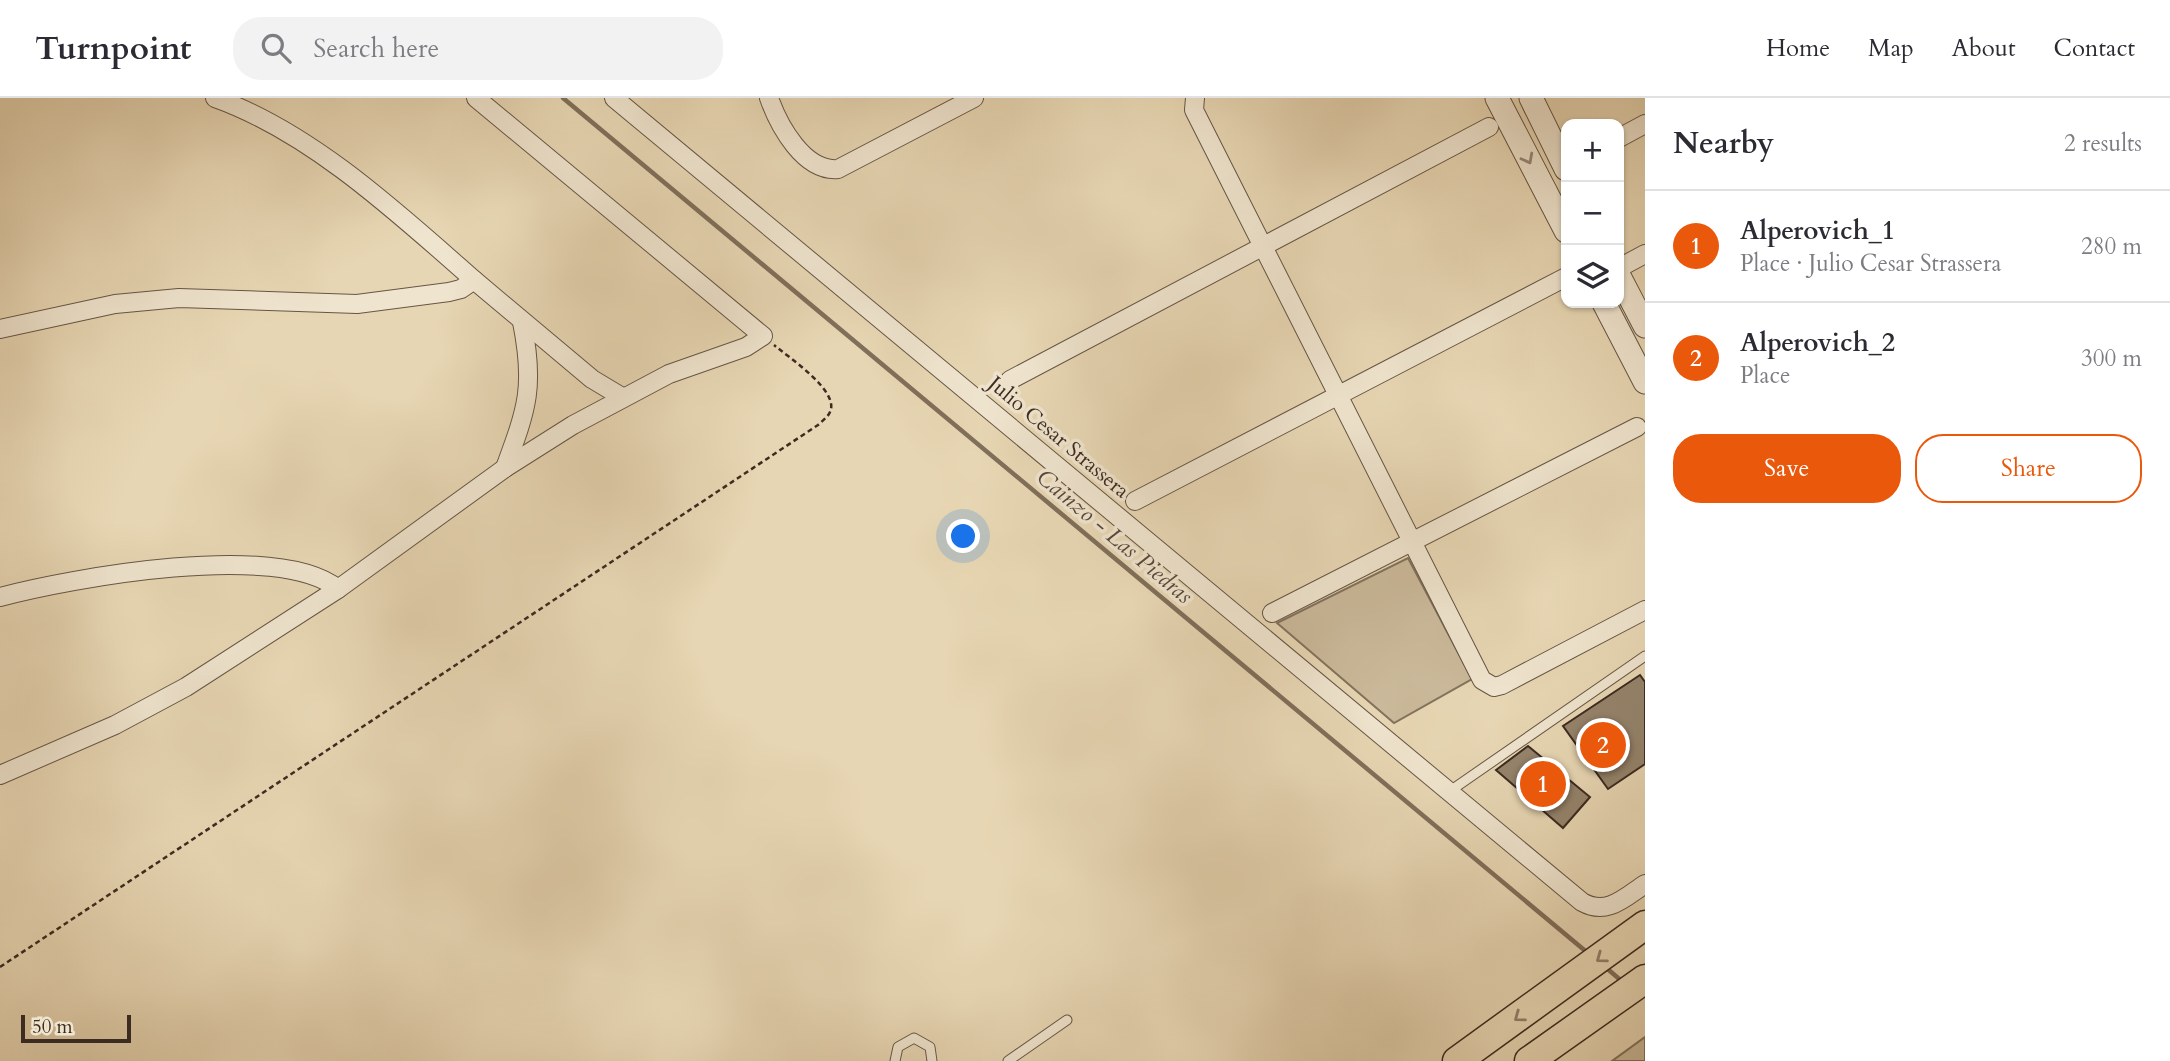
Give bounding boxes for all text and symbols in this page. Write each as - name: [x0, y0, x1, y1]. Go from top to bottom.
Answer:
- search box: [233, 17, 723, 80]
- text: Turnpoint: [35, 26, 191, 71]
- icon: search: [257, 29, 295, 67]
- text: Search here: [313, 31, 439, 66]
- text: Home: [1766, 32, 1830, 65]
- text: Map: [1868, 32, 1914, 65]
- text: About: [1952, 32, 2016, 65]
- text: Contact: [2054, 32, 2135, 65]
- map controls: [1561, 119, 1624, 308]
- button: +: [1561, 119, 1624, 182]
- text: Nearby: [1673, 123, 1774, 164]
- text: 2 results: [2064, 128, 2142, 159]
- one-way arrow: [1520, 151, 1534, 164]
- button: −: [1561, 182, 1624, 245]
- text: Alperovich_1: [1740, 213, 1895, 248]
- text: 1: [1690, 231, 1702, 262]
- text: 280 m: [2081, 231, 2142, 262]
- button: layers: [1561, 245, 1624, 308]
- text: Place · Julio Cesar Strassera: [1740, 248, 2001, 279]
- text: Alperovich_2: [1740, 325, 1895, 360]
- text: 2: [1690, 343, 1702, 374]
- text: 300 m: [2081, 343, 2142, 374]
- text: Place: [1740, 360, 1790, 391]
- street label: Julio Cesar Strassera: [980, 368, 1135, 505]
- button: Save: [1673, 434, 1901, 503]
- button: Share: [1915, 434, 2142, 503]
- water label: Cainzo - Las Piedras: [1030, 462, 1199, 611]
- your location: [946, 519, 980, 553]
- pin: 2: [1580, 719, 1626, 771]
- pin: 1: [1520, 758, 1566, 810]
- one-way arrow: [1596, 949, 1609, 962]
- one-way arrow: [1514, 1009, 1527, 1021]
- scale bar: [21, 1012, 131, 1044]
- text: 50 m: [32, 1014, 73, 1040]

